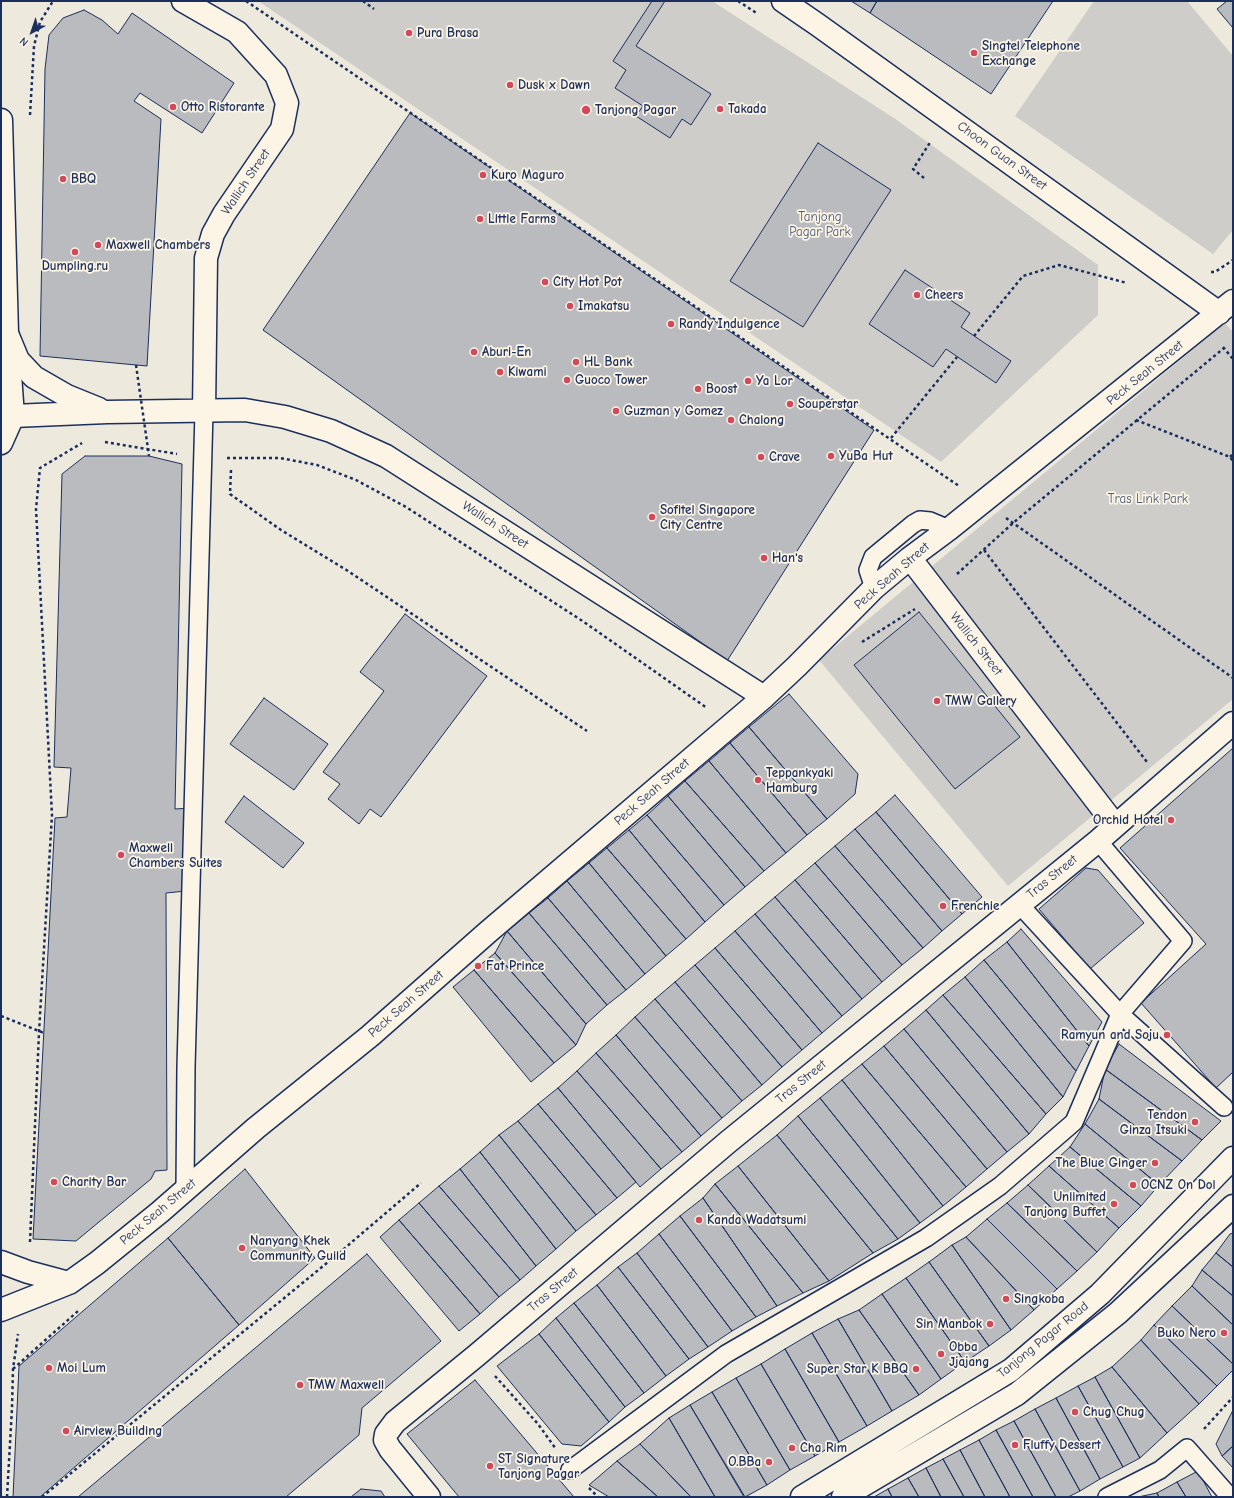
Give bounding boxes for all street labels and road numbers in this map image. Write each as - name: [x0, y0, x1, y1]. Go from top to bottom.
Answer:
- street label: Choon Guan Street: [954, 118, 1050, 194]
- street label: Wallich Street: [218, 146, 274, 218]
- street label: Peck Seah Street: [1103, 337, 1187, 409]
- street label: Wallich Street: [459, 498, 531, 552]
- street label: Peck Seah Street: [851, 539, 933, 613]
- street label: Wallich Street: [946, 609, 1006, 679]
- street label: Peck Seah Street: [611, 755, 693, 829]
- street label: Tras Street: [1024, 852, 1080, 902]
- street label: Peck Seah Street: [365, 967, 447, 1041]
- street label: Tras Street: [773, 1057, 829, 1107]
- street label: Peck Seah Street: [117, 1176, 199, 1248]
- street label: Tras Street: [525, 1265, 581, 1315]
- street label: Tanjong Pagar Road: [994, 1299, 1092, 1381]

